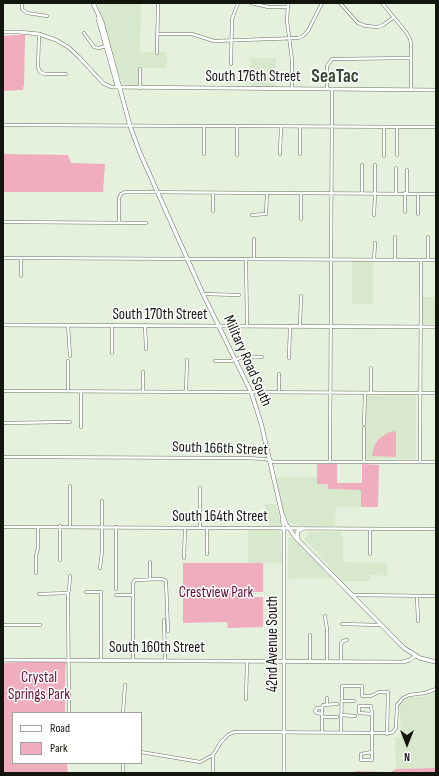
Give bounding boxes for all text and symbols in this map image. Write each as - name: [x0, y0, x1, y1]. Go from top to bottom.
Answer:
- district label: SeaTac: [311, 66, 359, 88]
- street label: South 176th Street: [205, 68, 301, 86]
- street label: South 170th Street: [112, 306, 208, 324]
- street label: Military Road South: [219, 313, 275, 409]
- street label: South 166th Street: [172, 438, 268, 460]
- street label: South 164th Street: [172, 508, 268, 526]
- park label: Crestview Park: [179, 584, 253, 602]
- street label: 42nd Avenue South: [264, 596, 282, 692]
- street label: South 160th Street: [109, 639, 205, 657]
- park label: Crystal Springs Park: [8, 669, 70, 704]
- legend: [12, 712, 142, 764]
- text: Road: [50, 721, 70, 736]
- north arrow: [387, 724, 427, 764]
- text: Park: [50, 741, 68, 756]
- text: N: [404, 750, 410, 763]

